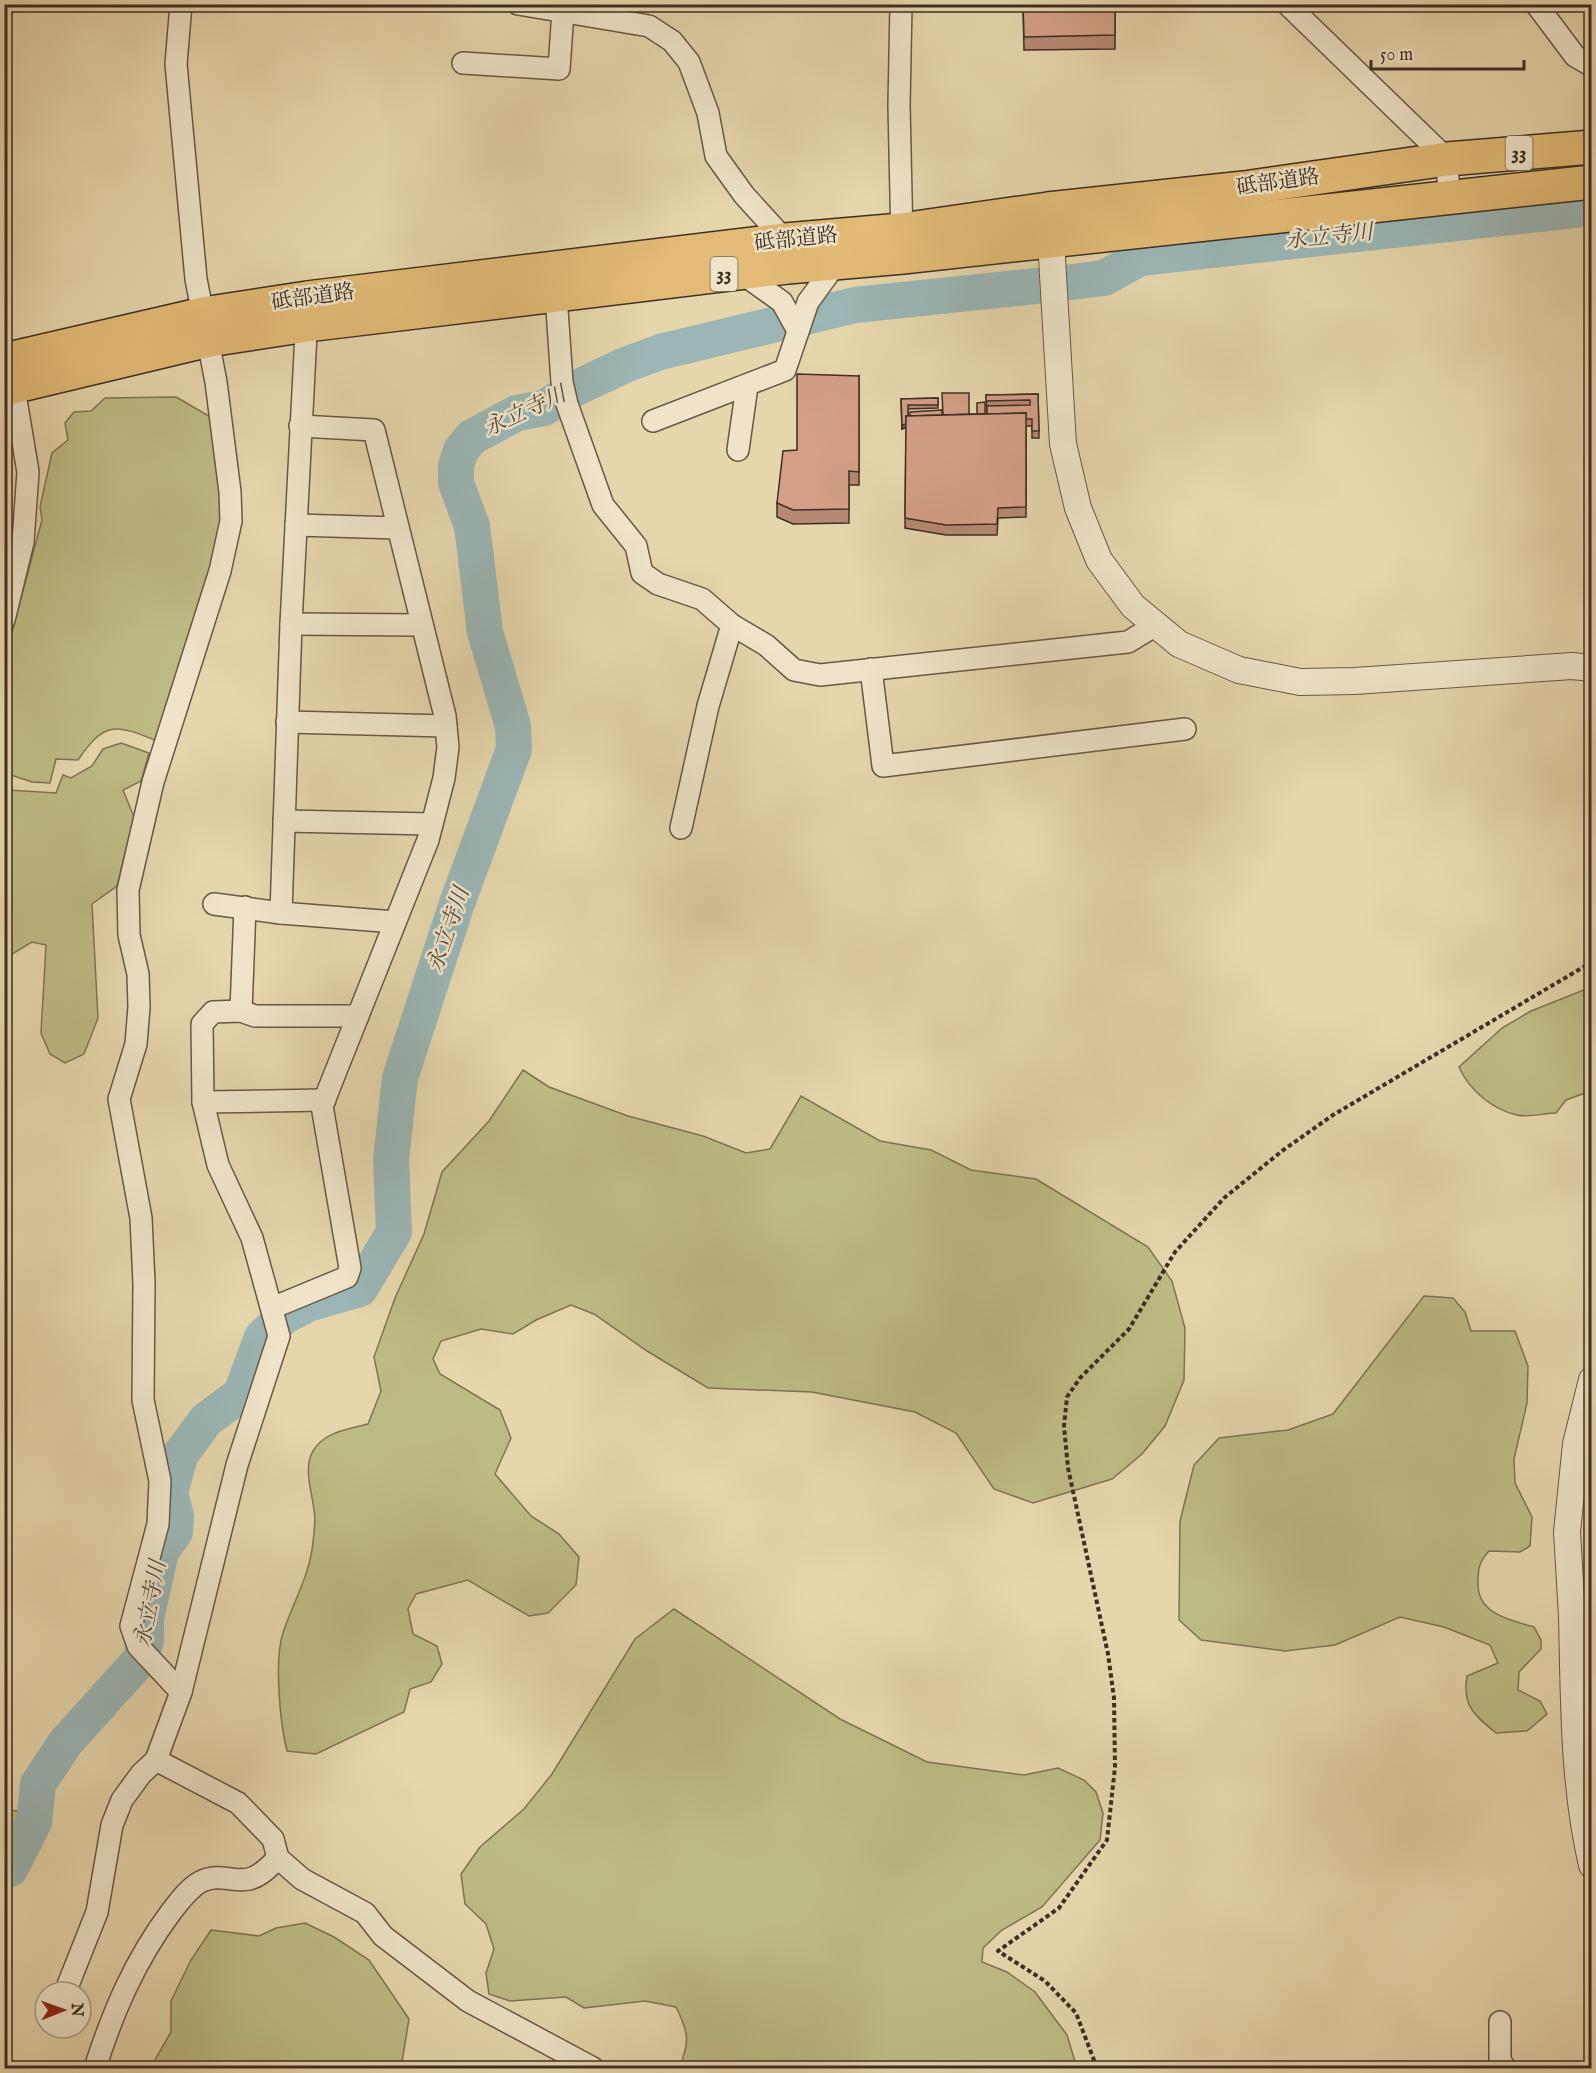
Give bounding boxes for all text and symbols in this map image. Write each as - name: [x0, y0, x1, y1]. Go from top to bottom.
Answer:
- scale bar: [1371, 33, 1524, 71]
- text: 50 m: [1380, 44, 1413, 67]
- road number: 33: [1506, 136, 1532, 170]
- street label: 砥部道路: [1235, 164, 1321, 202]
- water label: 永立寺川: [1284, 218, 1376, 256]
- street label: 砥部道路: [753, 222, 839, 258]
- road number: 33: [710, 257, 738, 291]
- street label: 砥部道路: [270, 279, 356, 317]
- water label: 永立寺川: [479, 380, 573, 443]
- water label: 永立寺川: [421, 882, 477, 976]
- water label: 永立寺川: [129, 1556, 174, 1650]
- north arrow: [33, 1980, 93, 2040]
- text: N: [66, 2002, 86, 2017]

